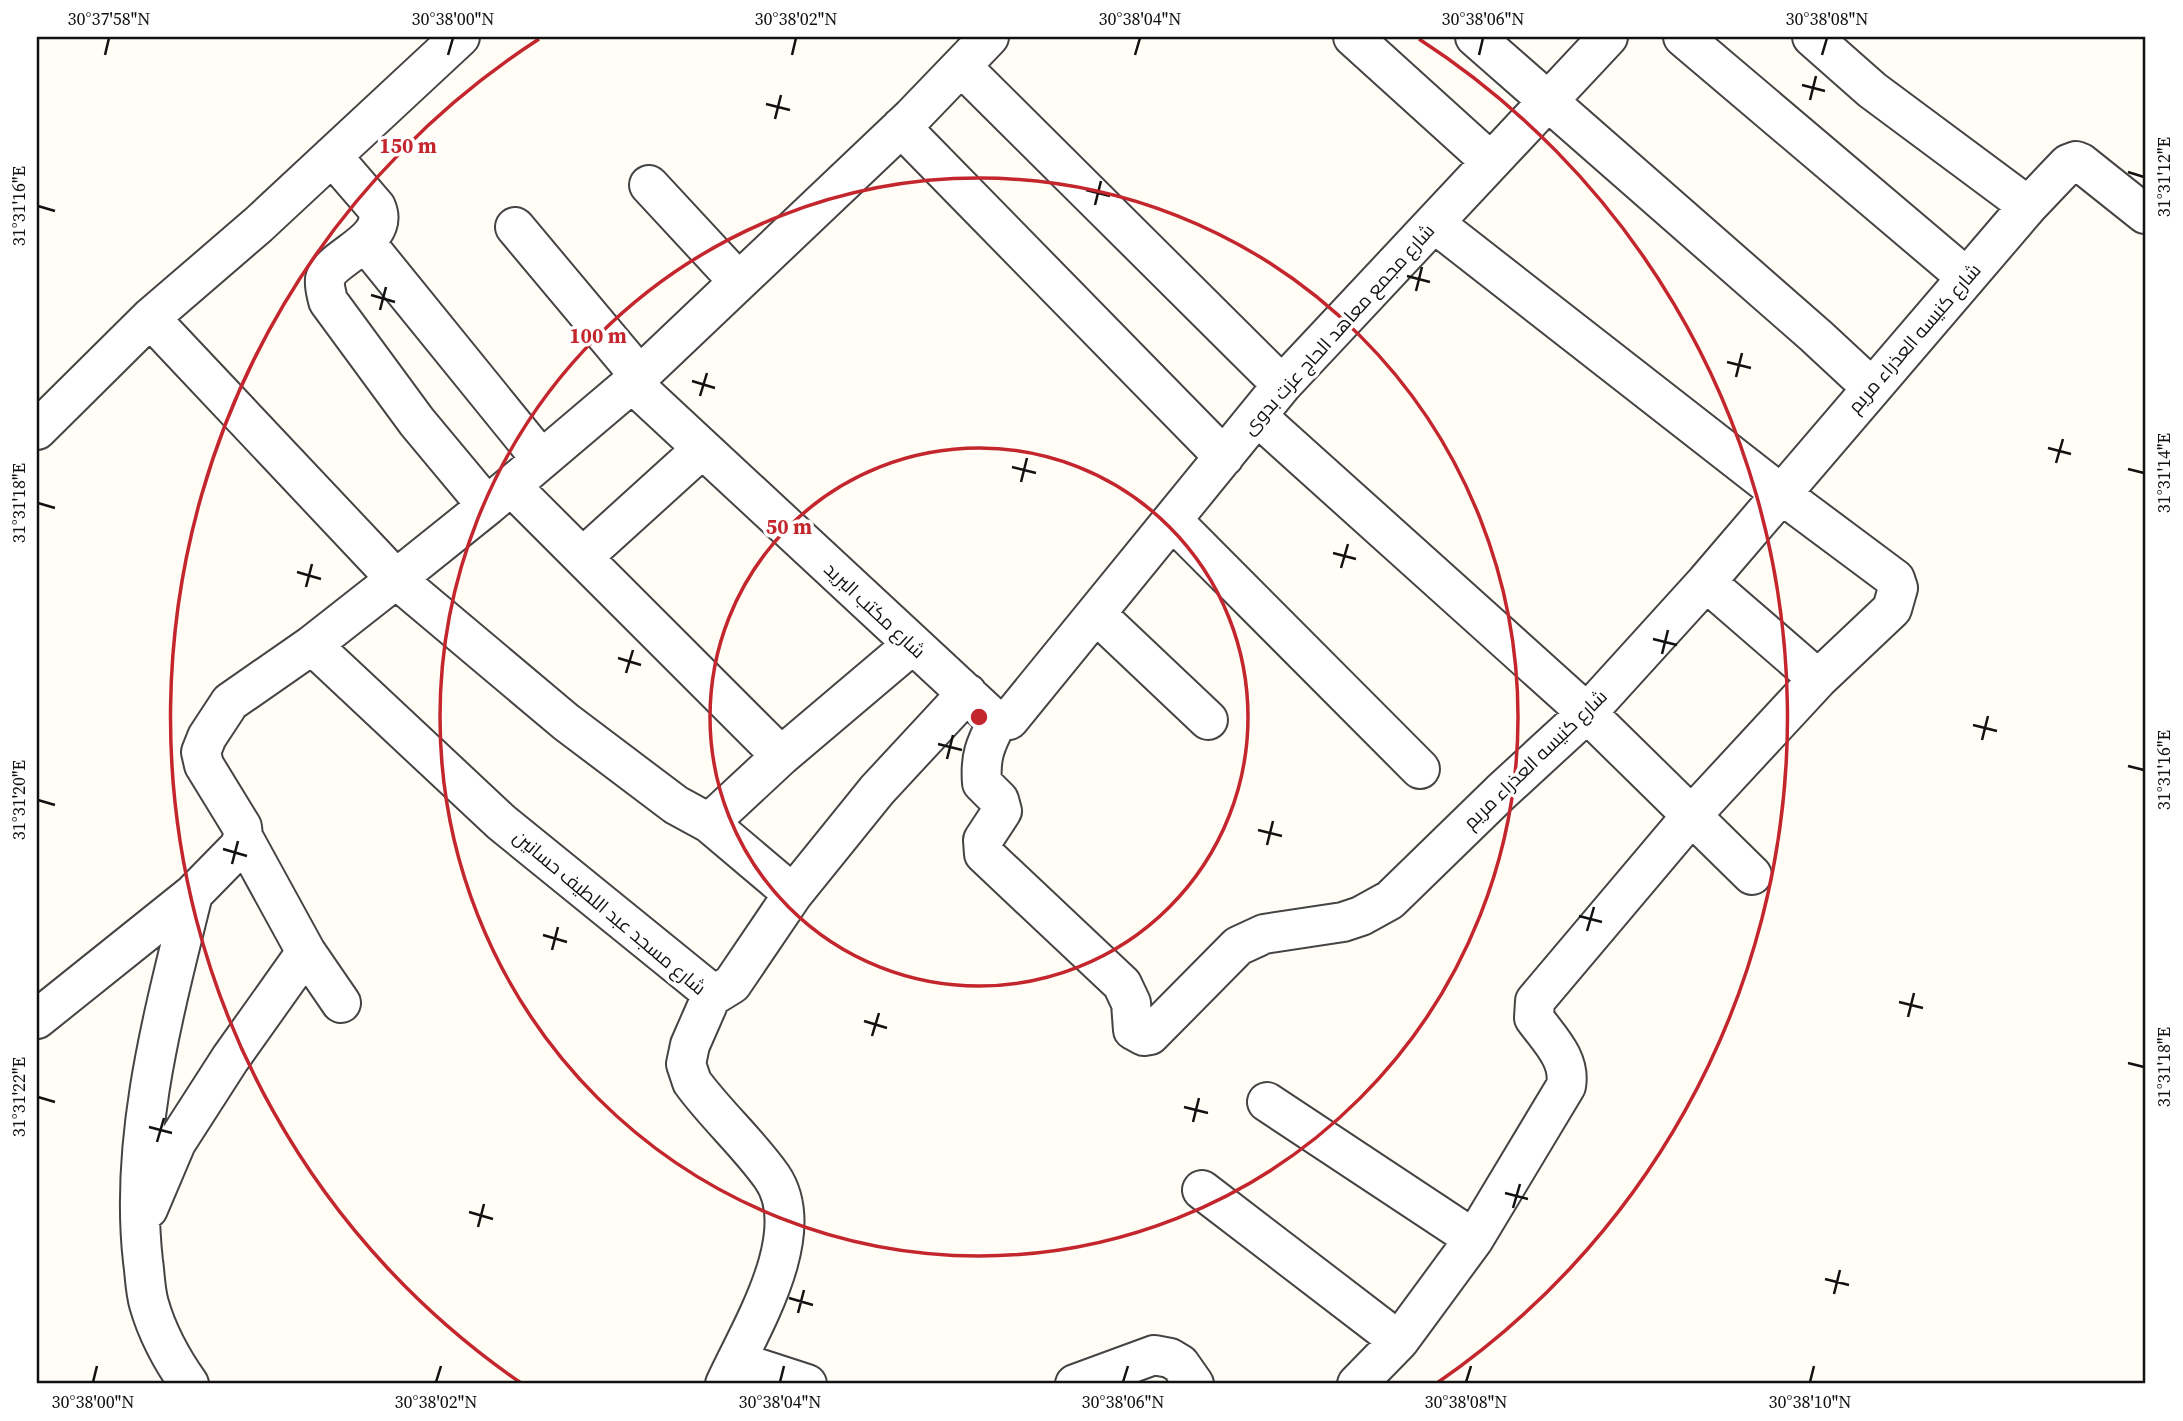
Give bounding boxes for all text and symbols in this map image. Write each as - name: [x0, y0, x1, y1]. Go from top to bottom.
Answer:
- text: 30°37'58"N: [68, 6, 150, 31]
- text: 30°38'00"N: [412, 6, 494, 31]
- text: 30°38'02"N: [755, 6, 837, 31]
- text: 30°38'04"N: [1099, 6, 1181, 31]
- text: 30°38'06"N: [1442, 6, 1524, 31]
- text: 30°38'08"N: [1786, 6, 1868, 31]
- text: 150 m: [379, 131, 437, 160]
- text: 31°31'12"E: [2151, 137, 2176, 217]
- text: 31°31'16"E: [6, 166, 31, 246]
- street label: شارع مجمع معاهد الحاج عزت بدوى: [1236, 218, 1441, 441]
- street label: شارع كنيسه العذراء مريم: [1842, 258, 1987, 419]
- text: 100 m: [569, 321, 627, 350]
- text: 31°31'14"E: [2151, 433, 2176, 513]
- text: 31°31'18"E: [6, 463, 31, 543]
- text: 50 m: [766, 512, 812, 541]
- street label: شارع مكتب البريد: [818, 556, 931, 665]
- street label: شارع كنيسه العذراء مريم: [1457, 683, 1613, 835]
- centre of rings: [967, 705, 991, 729]
- text: 31°31'16"E: [2151, 730, 2176, 810]
- text: 31°31'20"E: [6, 760, 31, 840]
- street label: شارع مسجد عبد اللطيف حسانين: [507, 824, 712, 1001]
- text: 31°31'18"E: [2151, 1027, 2176, 1107]
- text: 31°31'22"E: [6, 1057, 31, 1137]
- text: 30°38'00"N: [52, 1389, 134, 1414]
- text: 30°38'02"N: [395, 1389, 477, 1414]
- text: 30°38'04"N: [739, 1389, 821, 1414]
- text: 30°38'06"N: [1082, 1389, 1164, 1414]
- text: 30°38'08"N: [1425, 1389, 1507, 1414]
- text: 30°38'10"N: [1769, 1389, 1851, 1414]

